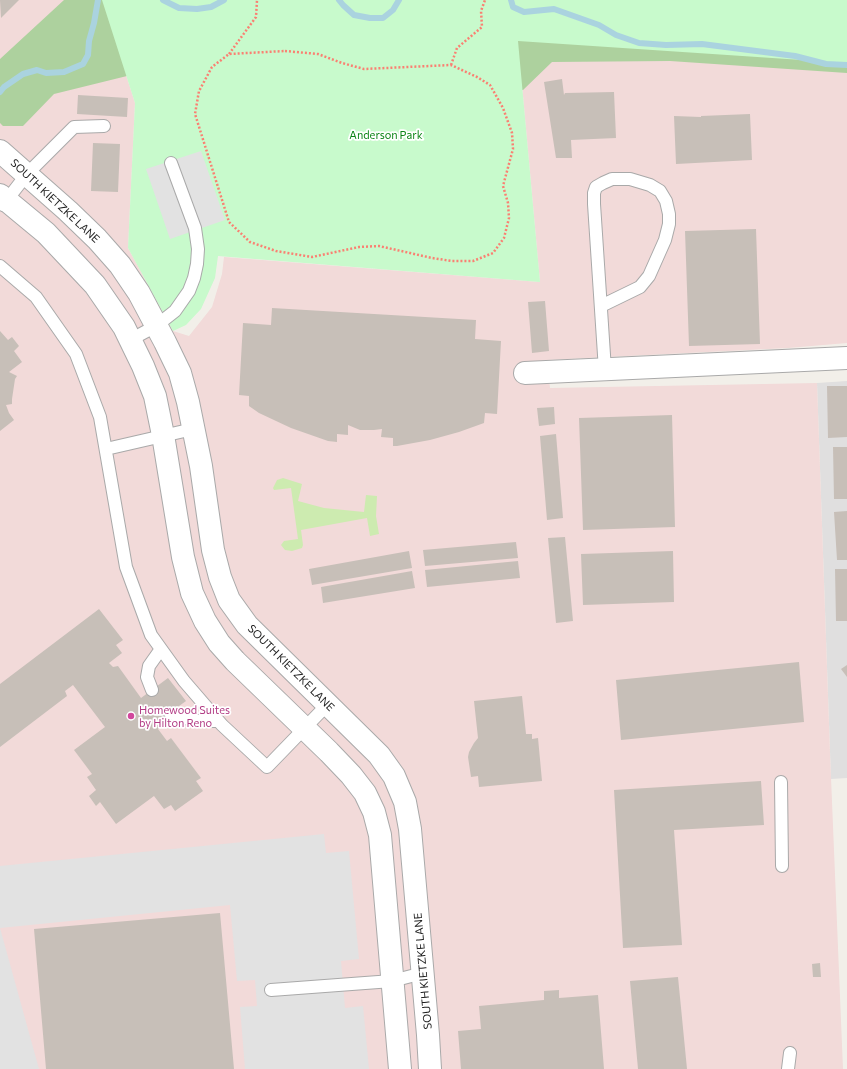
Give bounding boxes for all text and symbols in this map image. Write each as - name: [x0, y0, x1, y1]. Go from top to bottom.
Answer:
- park label: Anderson Park: [349, 128, 423, 142]
- street label: SOUTH KIETZKE LANE: [8, 156, 102, 246]
- street label: SOUTH KIETZKE LANE: [245, 622, 337, 714]
- place label: Homewood Suites by Hilton Reno: [139, 703, 230, 729]
- marker: Homewood Suites by Hilton Reno: [126, 711, 136, 721]
- street label: SOUTH KIETZKE LANE: [411, 912, 435, 1030]

